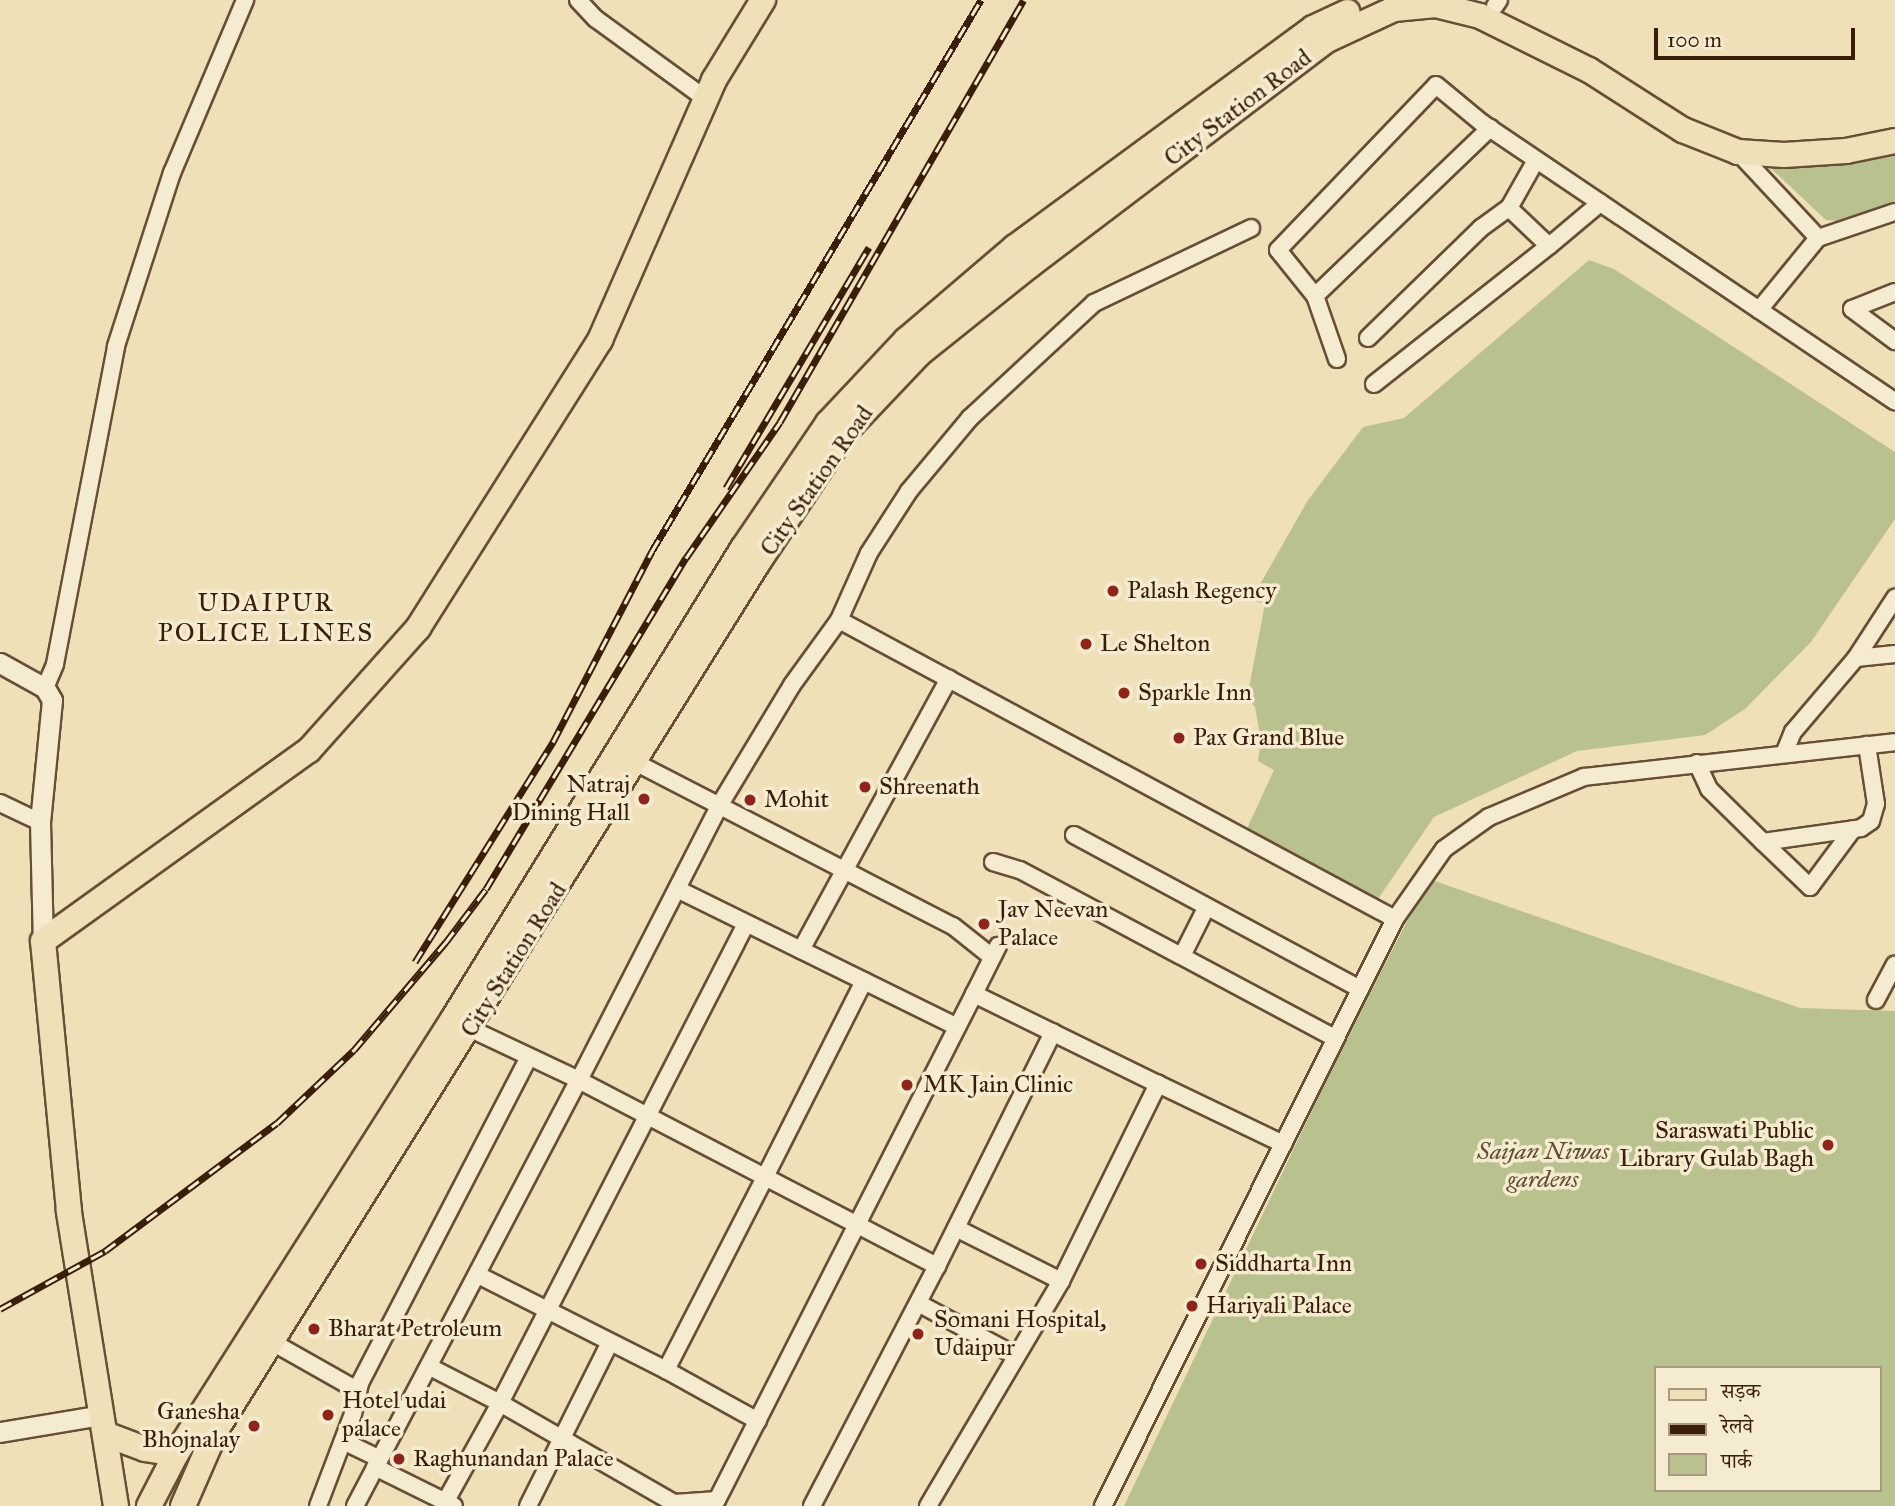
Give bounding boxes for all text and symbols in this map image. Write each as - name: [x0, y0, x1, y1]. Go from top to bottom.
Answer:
- scale bar: [1657, 14, 1858, 58]
- text: 100 m: [1667, 27, 1722, 53]
- street label: City Station Road: [1159, 43, 1317, 173]
- street label: City Station Road: [755, 400, 879, 562]
- place label: Palash Regency: [1127, 577, 1277, 605]
- marker: Palash Regency: [1105, 583, 1121, 599]
- district label: UDAIPUR POLICE LINES: [159, 587, 373, 648]
- place label: Le Shelton: [1100, 630, 1210, 658]
- marker: Le Shelton: [1078, 636, 1094, 652]
- place label: Sparkle Inn: [1138, 679, 1252, 707]
- marker: Sparkle Inn: [1116, 685, 1132, 701]
- place label: Pax Grand Blue: [1193, 724, 1344, 752]
- marker: Pax Grand Blue: [1171, 730, 1187, 746]
- place label: Natraj Dining Hall: [512, 771, 630, 827]
- place label: Shreenath: [879, 773, 980, 801]
- marker: Shreenath: [857, 779, 873, 795]
- place label: Mohit: [764, 786, 829, 814]
- marker: Natraj Dining Hall: [636, 791, 652, 807]
- marker: Mohit: [742, 792, 758, 808]
- street label: City Station Road: [455, 877, 573, 1043]
- place label: Jav Neevan Palace: [998, 896, 1108, 952]
- marker: Jav Neevan Palace: [976, 916, 992, 932]
- place label: MK Jain Clinic: [923, 1071, 1073, 1099]
- marker: MK Jain Clinic: [897, 1075, 917, 1095]
- place label: Saraswati Public Library Gulab Bagh: [1619, 1117, 1814, 1173]
- marker: Saraswati Public Library Gulab Bagh: [1820, 1137, 1836, 1153]
- park label: Saijan Niwas gardens: [1477, 1138, 1609, 1194]
- place label: Siddharta Inn: [1215, 1250, 1352, 1278]
- marker: Siddharta Inn: [1193, 1256, 1209, 1272]
- place label: Hariyali Palace: [1206, 1292, 1352, 1320]
- marker: Hariyali Palace: [1184, 1298, 1200, 1314]
- place label: Somani Hospital, Udaipur: [934, 1306, 1107, 1362]
- place label: Bharat Petroleum: [328, 1315, 502, 1343]
- marker: Bharat Petroleum: [306, 1321, 322, 1337]
- marker: Somani Hospital, Udaipur: [908, 1324, 928, 1344]
- legend: [1654, 1366, 1881, 1492]
- text: सड़क: [1721, 1378, 1760, 1404]
- place label: Hotel udai palace: [342, 1387, 446, 1443]
- place label: Ganesha Bhojnalay: [142, 1398, 240, 1454]
- marker: Hotel udai palace: [320, 1407, 336, 1423]
- text: रेलवे: [1721, 1413, 1753, 1439]
- marker: Ganesha Bhojnalay: [246, 1418, 262, 1434]
- place label: Raghunandan Palace: [413, 1445, 614, 1473]
- text: पार्क: [1721, 1448, 1752, 1474]
- marker: Raghunandan Palace: [391, 1451, 407, 1467]

